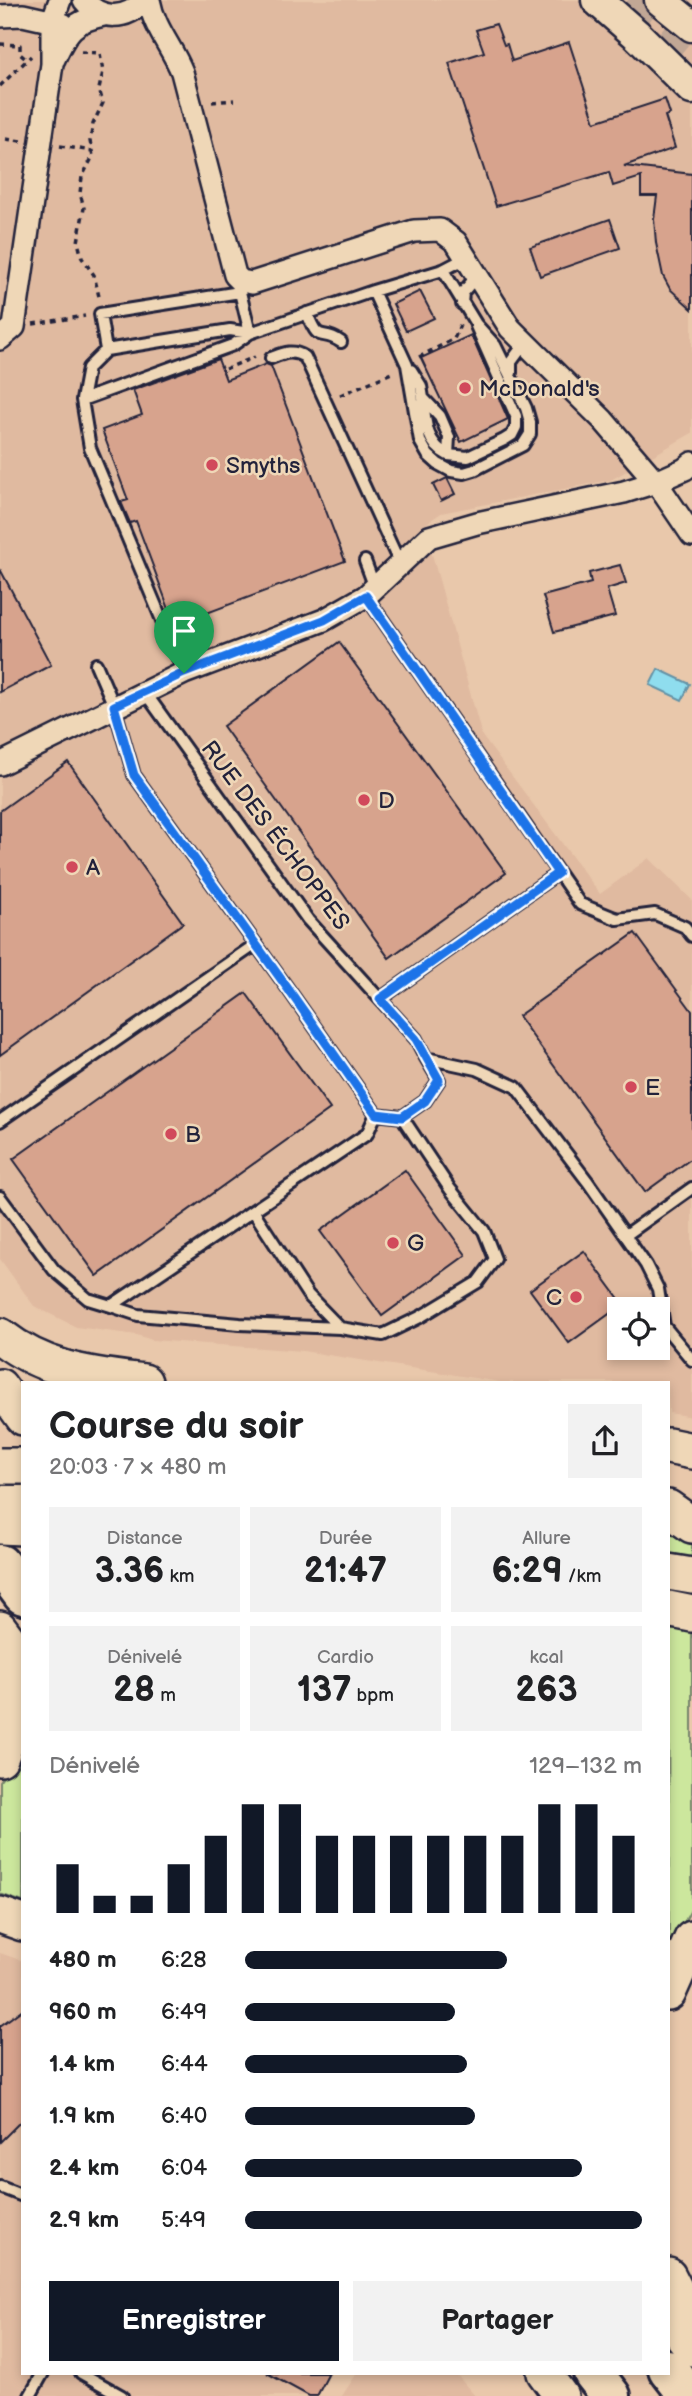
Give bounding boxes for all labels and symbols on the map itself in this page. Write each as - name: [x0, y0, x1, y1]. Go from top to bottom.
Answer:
- place label: McDonald's: [479, 375, 600, 403]
- marker: McDonald's: [457, 380, 473, 396]
- place label: Smyths: [226, 452, 301, 480]
- marker: Smyths: [204, 457, 220, 473]
- pin: [154, 601, 214, 673]
- street label: RUE DES ÉCHOPPES: [195, 735, 355, 936]
- place label: D: [378, 787, 395, 815]
- marker: D: [356, 792, 372, 808]
- place label: A: [86, 854, 101, 882]
- marker: A: [64, 859, 80, 875]
- place label: E: [645, 1074, 660, 1102]
- marker: E: [623, 1079, 639, 1095]
- place label: B: [185, 1121, 201, 1149]
- marker: B: [163, 1126, 179, 1142]
- place label: G: [407, 1230, 424, 1258]
- marker: G: [385, 1235, 401, 1251]
- place label: C: [546, 1284, 562, 1312]
- marker: C: [568, 1289, 584, 1305]

